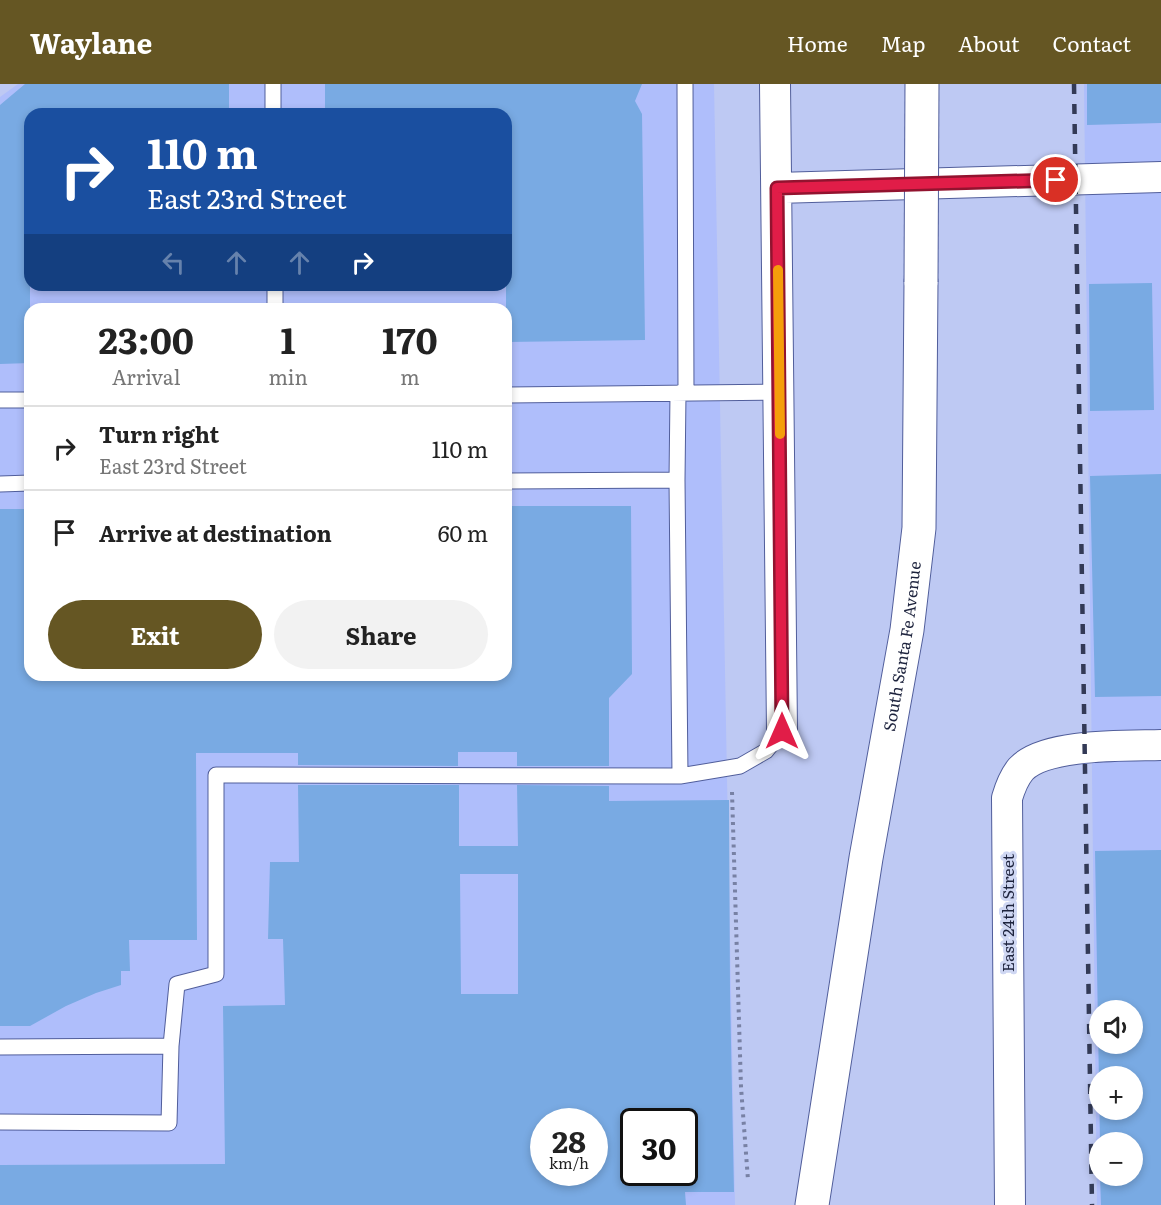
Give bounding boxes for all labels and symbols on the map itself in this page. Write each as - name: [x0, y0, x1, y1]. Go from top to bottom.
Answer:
- pin: [1030, 154, 1081, 205]
- street label: South Santa Fe Avenue: [876, 560, 926, 733]
- position arrow: [750, 699, 814, 763]
- street label: East 24th Street: [995, 853, 1019, 972]
- speed limit sign: 30: [620, 1108, 698, 1186]

